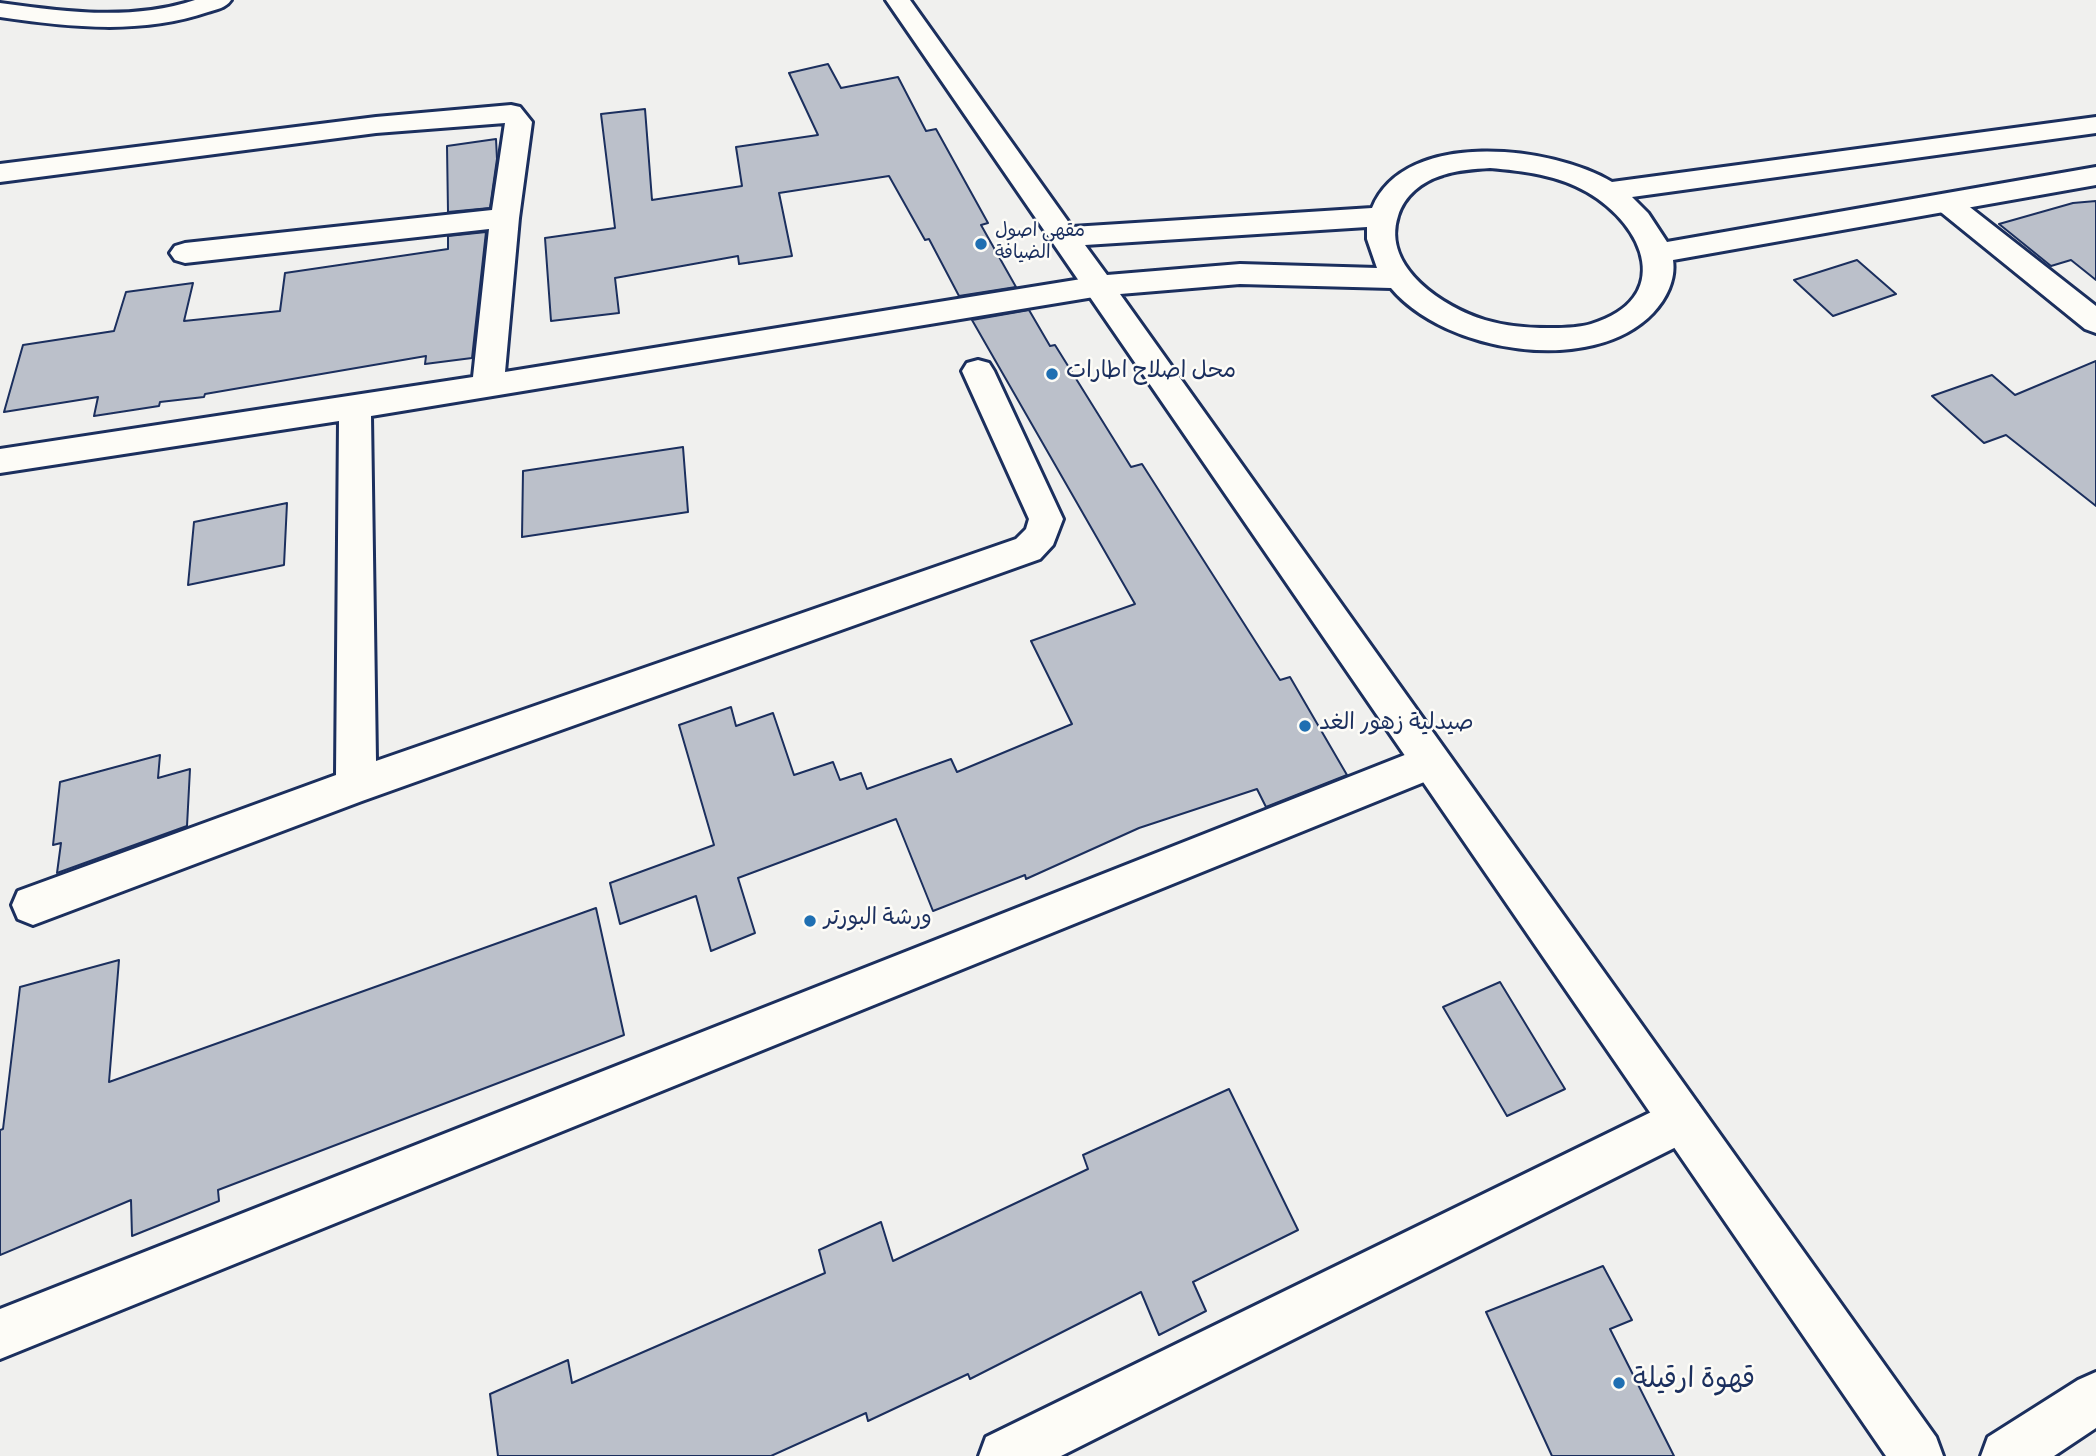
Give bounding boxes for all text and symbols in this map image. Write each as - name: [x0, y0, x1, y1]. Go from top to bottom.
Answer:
- place label: مقهى اصول الضيافة: [995, 222, 1085, 266]
- marker: مقهى اصول الضيافة: [973, 236, 989, 252]
- place label: محل اصلاح اطارات: [1066, 360, 1236, 388]
- marker: محل اصلاح اطارات: [1044, 366, 1060, 382]
- place label: صيدلية زهور الغد: [1319, 712, 1474, 740]
- marker: صيدلية زهور الغد: [1297, 718, 1313, 734]
- place label: ورشة البورتر: [824, 907, 932, 935]
- marker: ورشة البورتر: [802, 913, 818, 929]
- place label: قهوة ارقيلة: [1633, 1366, 1755, 1400]
- marker: قهوة ارقيلة: [1611, 1375, 1627, 1391]

